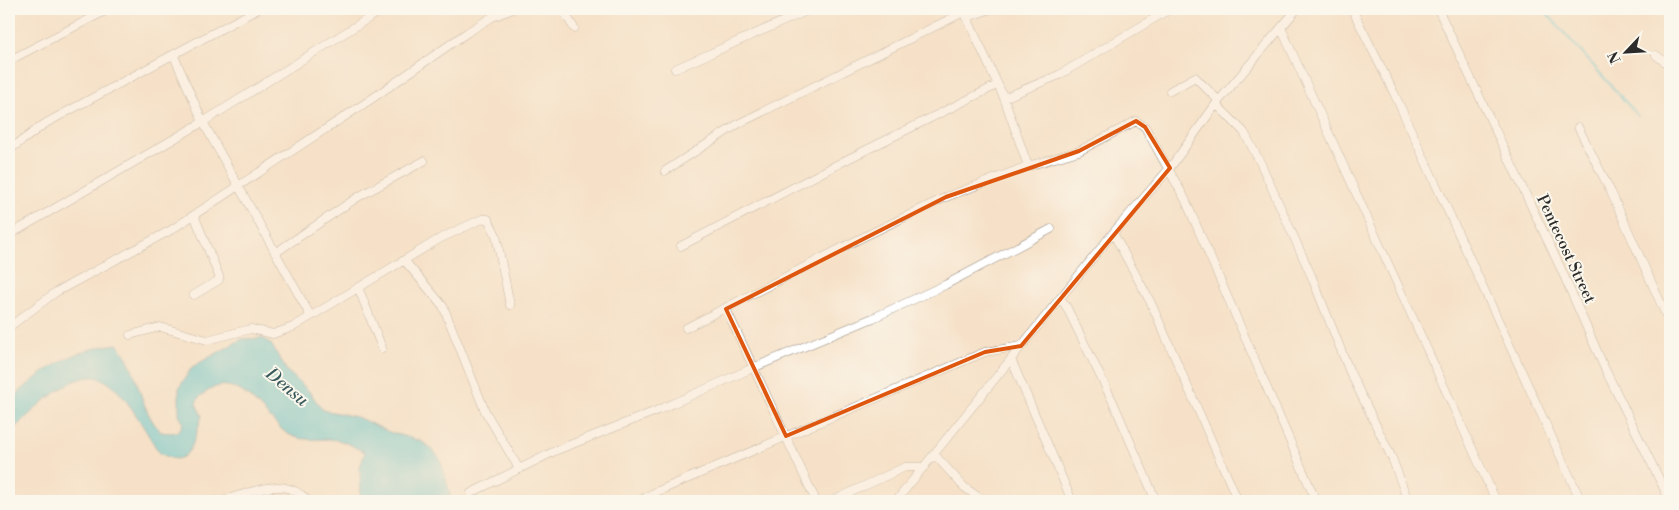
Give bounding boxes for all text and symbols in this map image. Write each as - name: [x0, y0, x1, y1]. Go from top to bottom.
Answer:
- north arrow: [1602, 28, 1652, 78]
- text: N: [1605, 48, 1626, 66]
- street label: Pentecost Street: [1532, 191, 1600, 307]
- water label: Densu: [260, 362, 314, 412]

